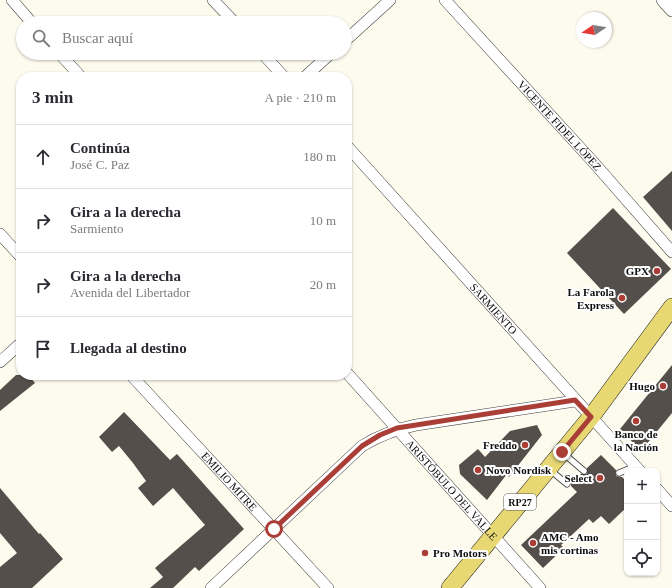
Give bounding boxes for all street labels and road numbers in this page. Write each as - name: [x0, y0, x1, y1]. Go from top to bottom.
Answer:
- street label: VICENTE FIDEL LÓPEZ: [516, 78, 604, 173]
- street label: SARMIENTO: [468, 281, 520, 336]
- street label: ARISTÓBULO DEL VALLE: [404, 437, 500, 543]
- street label: EMILIO MITRE: [199, 450, 260, 513]
- road number: RP27: [504, 494, 536, 510]

